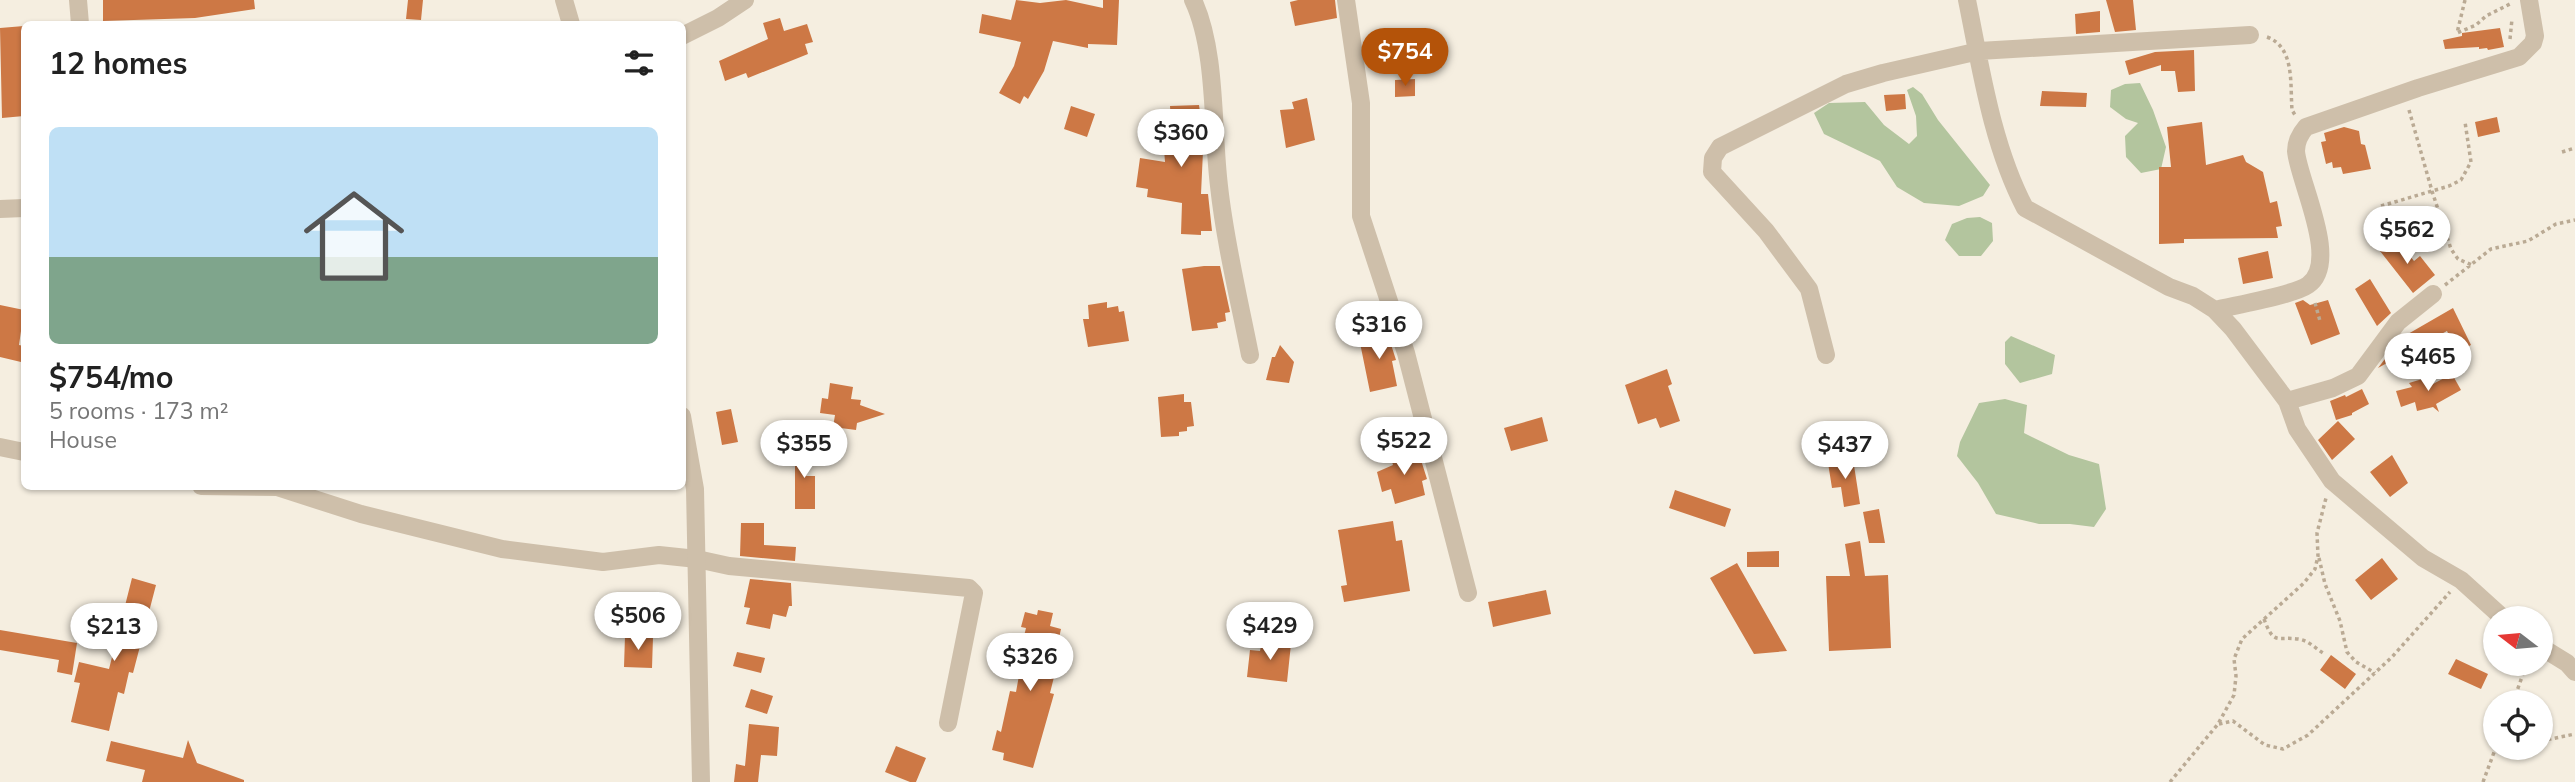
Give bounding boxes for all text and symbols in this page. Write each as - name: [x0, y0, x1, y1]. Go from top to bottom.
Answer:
- pin: $754: [1364, 28, 1446, 88]
- text: $754: [1377, 36, 1433, 65]
- text: 12 homes: [49, 44, 188, 82]
- icon: filters: [620, 44, 658, 82]
- pin: $360: [1140, 110, 1222, 169]
- text: $360: [1153, 117, 1209, 146]
- icon: home: [291, 173, 417, 299]
- pin: $562: [2366, 206, 2448, 266]
- text: $562: [2379, 214, 2435, 243]
- pin: $316: [1338, 302, 1420, 361]
- text: $316: [1351, 309, 1407, 338]
- pin: $465: [2387, 334, 2469, 393]
- text: $465: [2400, 341, 2456, 370]
- text: $754/mo: [49, 358, 173, 396]
- text: 5 rooms · 173 m²: [49, 396, 229, 425]
- pin: $522: [1363, 418, 1445, 477]
- pin: $355: [763, 420, 845, 480]
- pin: $437: [1804, 421, 1886, 481]
- text: House: [49, 425, 117, 454]
- text: $522: [1376, 425, 1432, 454]
- text: $355: [776, 428, 832, 457]
- text: $437: [1817, 429, 1873, 458]
- pin: $506: [597, 592, 679, 652]
- text: $506: [610, 600, 666, 629]
- pin: $429: [1229, 602, 1311, 662]
- pin: $213: [73, 604, 155, 663]
- north arrow: [2483, 606, 2553, 676]
- map controls: [2483, 606, 2553, 760]
- text: $429: [1242, 610, 1298, 639]
- text: $213: [86, 611, 142, 640]
- pin: $326: [989, 634, 1071, 693]
- text: $326: [1002, 641, 1058, 670]
- button: locate: [2483, 690, 2553, 760]

